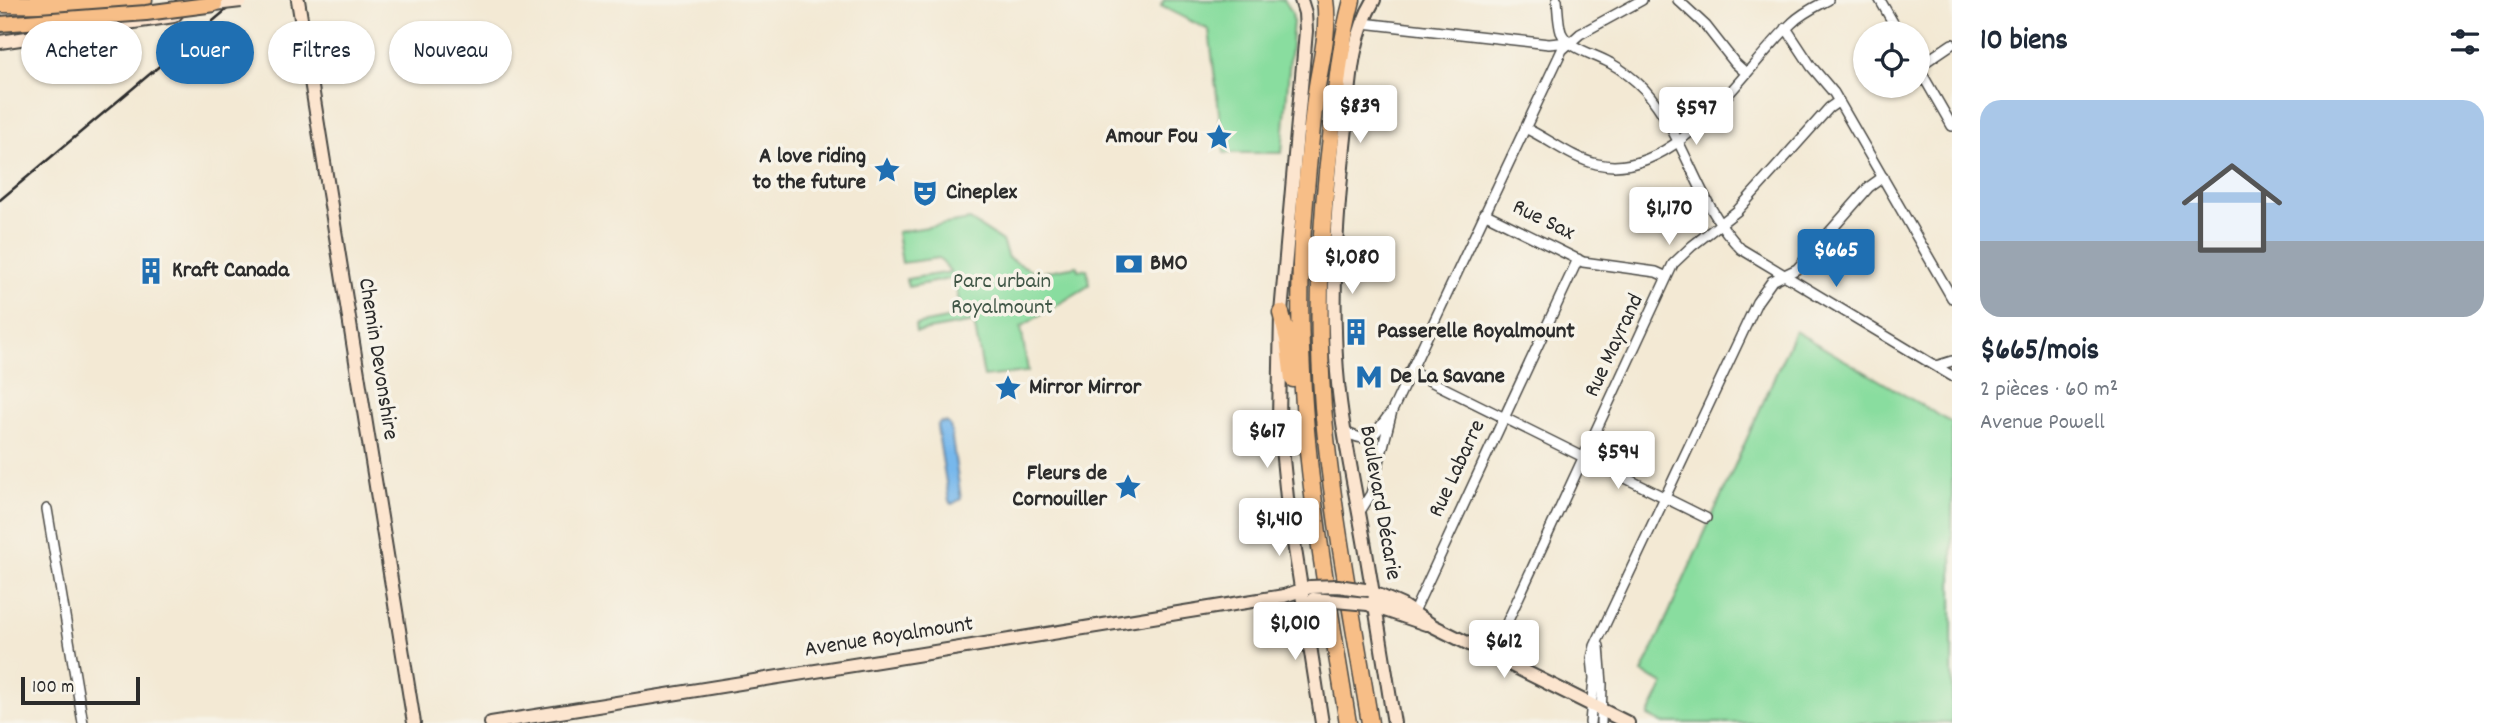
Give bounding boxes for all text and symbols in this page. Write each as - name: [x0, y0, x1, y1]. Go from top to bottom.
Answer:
- chip: Acheter: [21, 21, 142, 84]
- chip: Louer: [156, 21, 254, 84]
- chip: Filtres: [268, 21, 375, 84]
- chip: Nouveau: [389, 21, 512, 84]
- map controls: [1853, 21, 1930, 98]
- button: locate: [1853, 21, 1930, 98]
- text: 10 biens: [1980, 21, 2068, 64]
- icon: filters: [2446, 23, 2484, 61]
- pin: $839: [1319, 86, 1401, 145]
- pin: $597: [1655, 88, 1737, 147]
- text: $839: [1339, 91, 1381, 124]
- text: $597: [1675, 93, 1717, 126]
- place label: Amour Fou: [1105, 121, 1198, 154]
- place icon: Amour Fou: [1204, 122, 1234, 152]
- place label: A love riding to the future: [753, 141, 866, 200]
- icon: home: [2169, 145, 2295, 271]
- place icon: A love riding to the future: [872, 155, 902, 185]
- place label: Cineplex: [946, 177, 1018, 210]
- theatre icon: Cineplex: [910, 178, 940, 208]
- pin: $1,170: [1612, 188, 1726, 247]
- street label: Rue Sax: [1506, 192, 1580, 250]
- text: $1,170: [1645, 193, 1693, 226]
- pin: $665: [1795, 230, 1877, 289]
- text: $665: [1814, 235, 1858, 268]
- pin: $1,080: [1295, 236, 1409, 296]
- text: $1,080: [1324, 242, 1380, 275]
- place label: BMO: [1150, 248, 1188, 281]
- bank icon: BMO: [1114, 249, 1144, 279]
- place label: Kraft Canada: [172, 255, 290, 288]
- building icon: Kraft Canada: [136, 256, 166, 286]
- park label: Parc urbain Royalmount: [951, 266, 1053, 325]
- street label: Chemin Devonshire: [348, 276, 406, 442]
- street label: Rue Mayrand: [1577, 289, 1653, 403]
- place label: Passerelle Royalmount: [1377, 316, 1575, 349]
- building icon: Passerelle Royalmount: [1341, 317, 1371, 347]
- text: $665/mois: [1980, 331, 2099, 374]
- place label: De La Savane: [1390, 361, 1505, 394]
- metro station icon: De La Savane: [1354, 362, 1384, 392]
- place label: Mirror Mirror: [1029, 372, 1142, 405]
- place icon: Mirror Mirror: [993, 373, 1023, 403]
- text: 2 pièces · 60 m²: [1980, 374, 2118, 407]
- text: Avenue Powell: [1980, 407, 2105, 440]
- pin: $617: [1226, 410, 1308, 470]
- street label: Rue Labarre: [1421, 415, 1495, 523]
- text: $617: [1249, 416, 1285, 449]
- street label: Boulevard Décarie: [1349, 423, 1409, 583]
- pin: $594: [1577, 432, 1659, 491]
- text: $594: [1597, 437, 1639, 470]
- place label: Fleurs de Cornouiller: [1012, 458, 1107, 517]
- place icon: Fleurs de Cornouiller: [1113, 472, 1143, 502]
- pin: $1,410: [1222, 498, 1336, 558]
- text: $1,410: [1255, 504, 1303, 537]
- pin: $1,010: [1238, 602, 1352, 662]
- street label: Avenue Royalmount: [802, 608, 976, 668]
- text: $1,010: [1269, 608, 1321, 641]
- pin: $612: [1463, 620, 1545, 680]
- text: $612: [1485, 626, 1523, 659]
- scale bar: [21, 674, 140, 706]
- text: 100 m: [32, 675, 74, 702]

